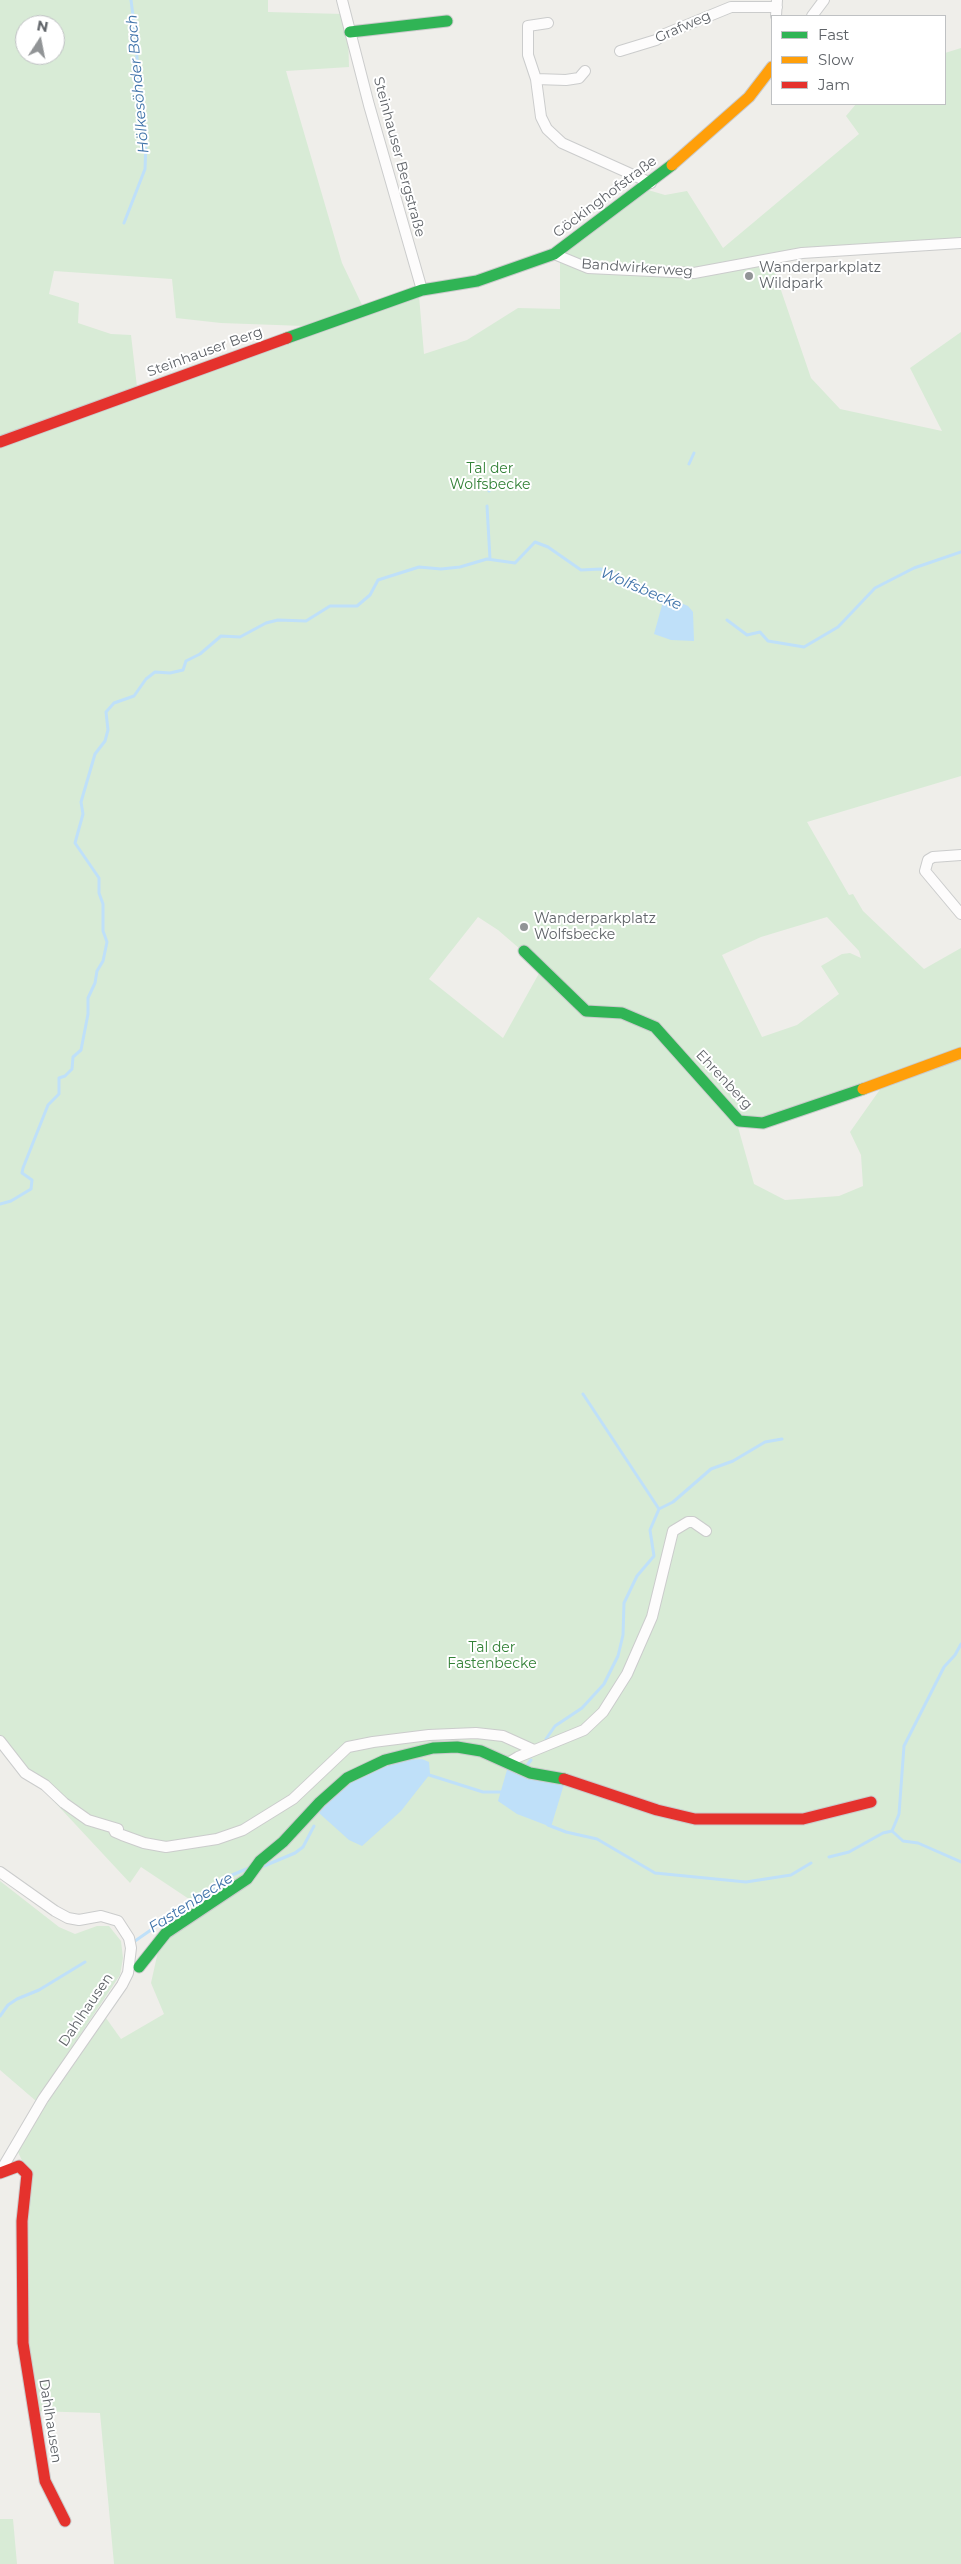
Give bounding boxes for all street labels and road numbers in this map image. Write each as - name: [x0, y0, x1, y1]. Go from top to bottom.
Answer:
- street label: Grafweg: [653, 7, 713, 47]
- street label: Steinhauser Bergstraße: [370, 75, 428, 239]
- street label: Göckinghofstraße: [550, 153, 660, 241]
- street label: Bandwirkerweg: [581, 256, 693, 280]
- street label: Steinhauser Berg: [145, 323, 265, 381]
- street label: Ehrenberg: [692, 1047, 756, 1113]
- street label: Dahlhausen: [55, 1970, 117, 2050]
- street label: Dahlhausen: [35, 2378, 65, 2464]

